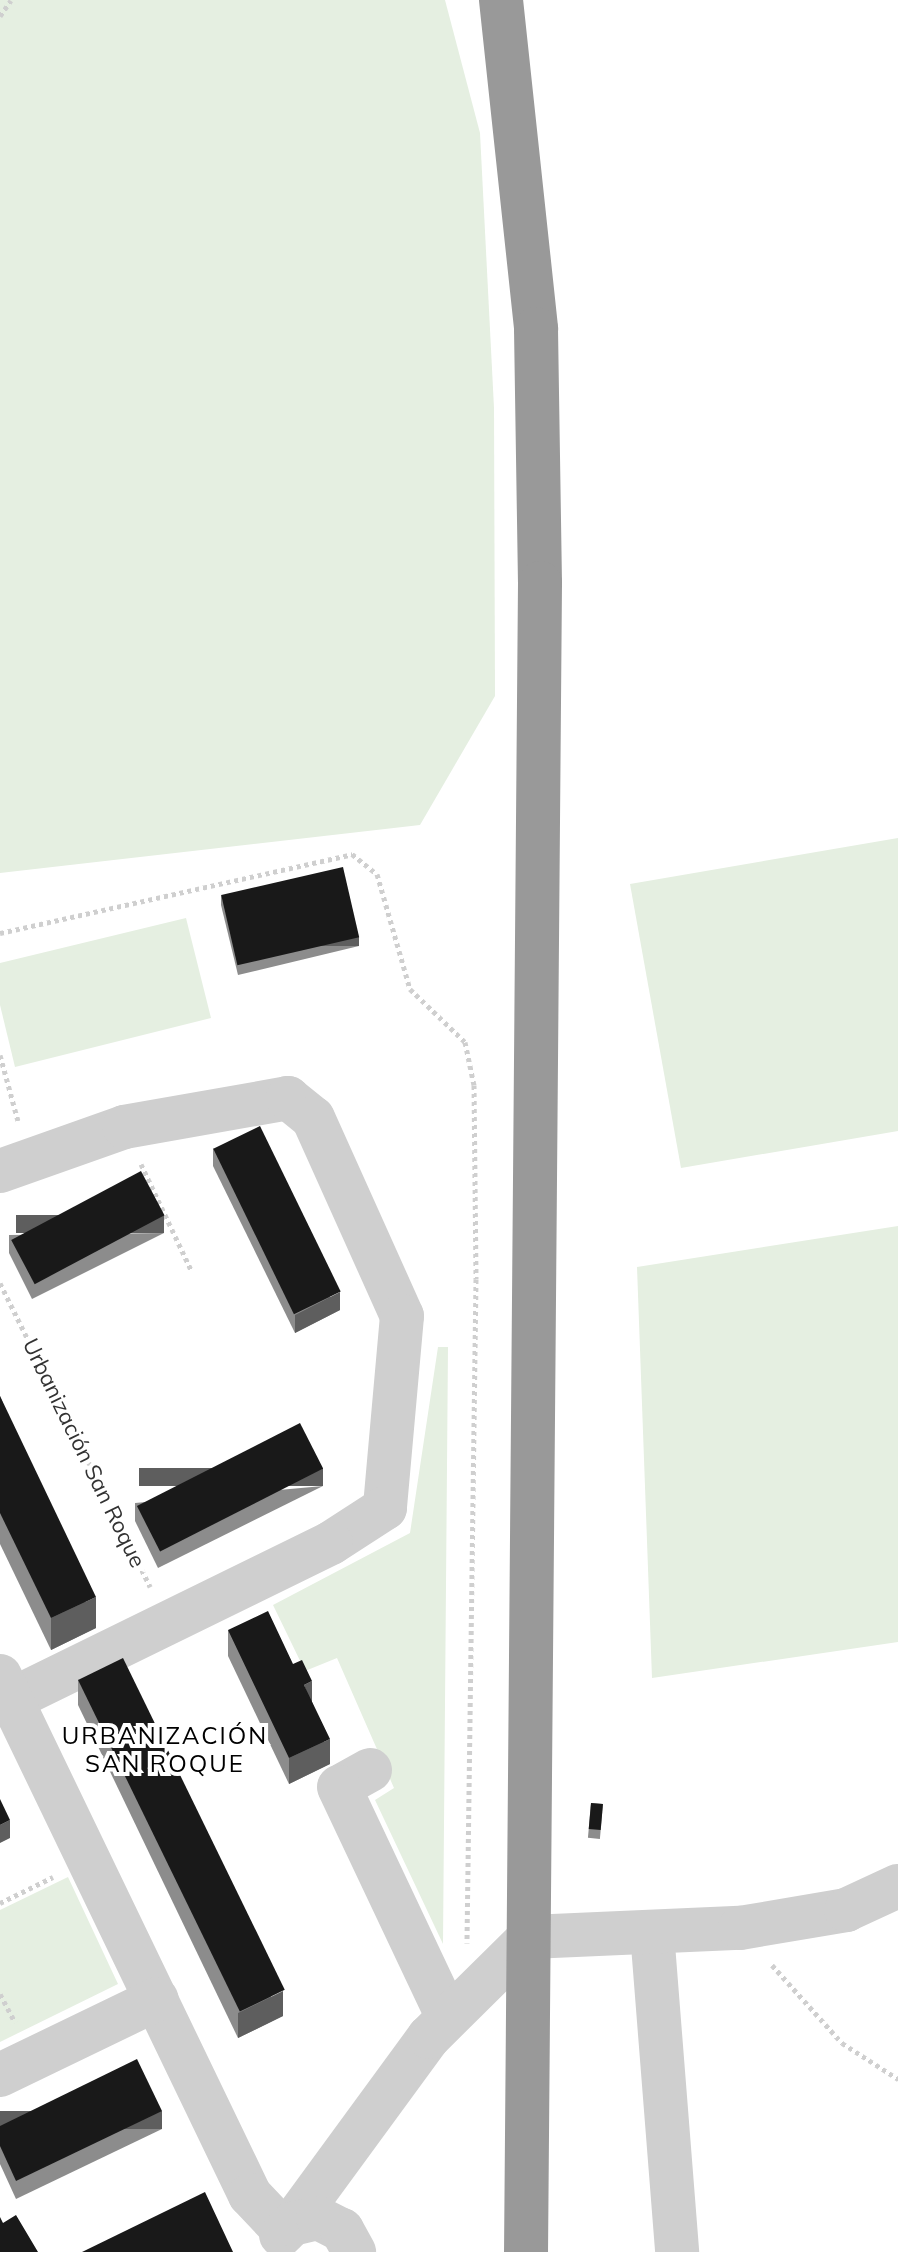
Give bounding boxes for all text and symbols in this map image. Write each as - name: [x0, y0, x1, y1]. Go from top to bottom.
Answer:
- street label: Urbanización San Roque: [17, 1334, 151, 1572]
- district label: URBANIZACIÓN SAN ROQUE: [62, 1722, 268, 1778]

